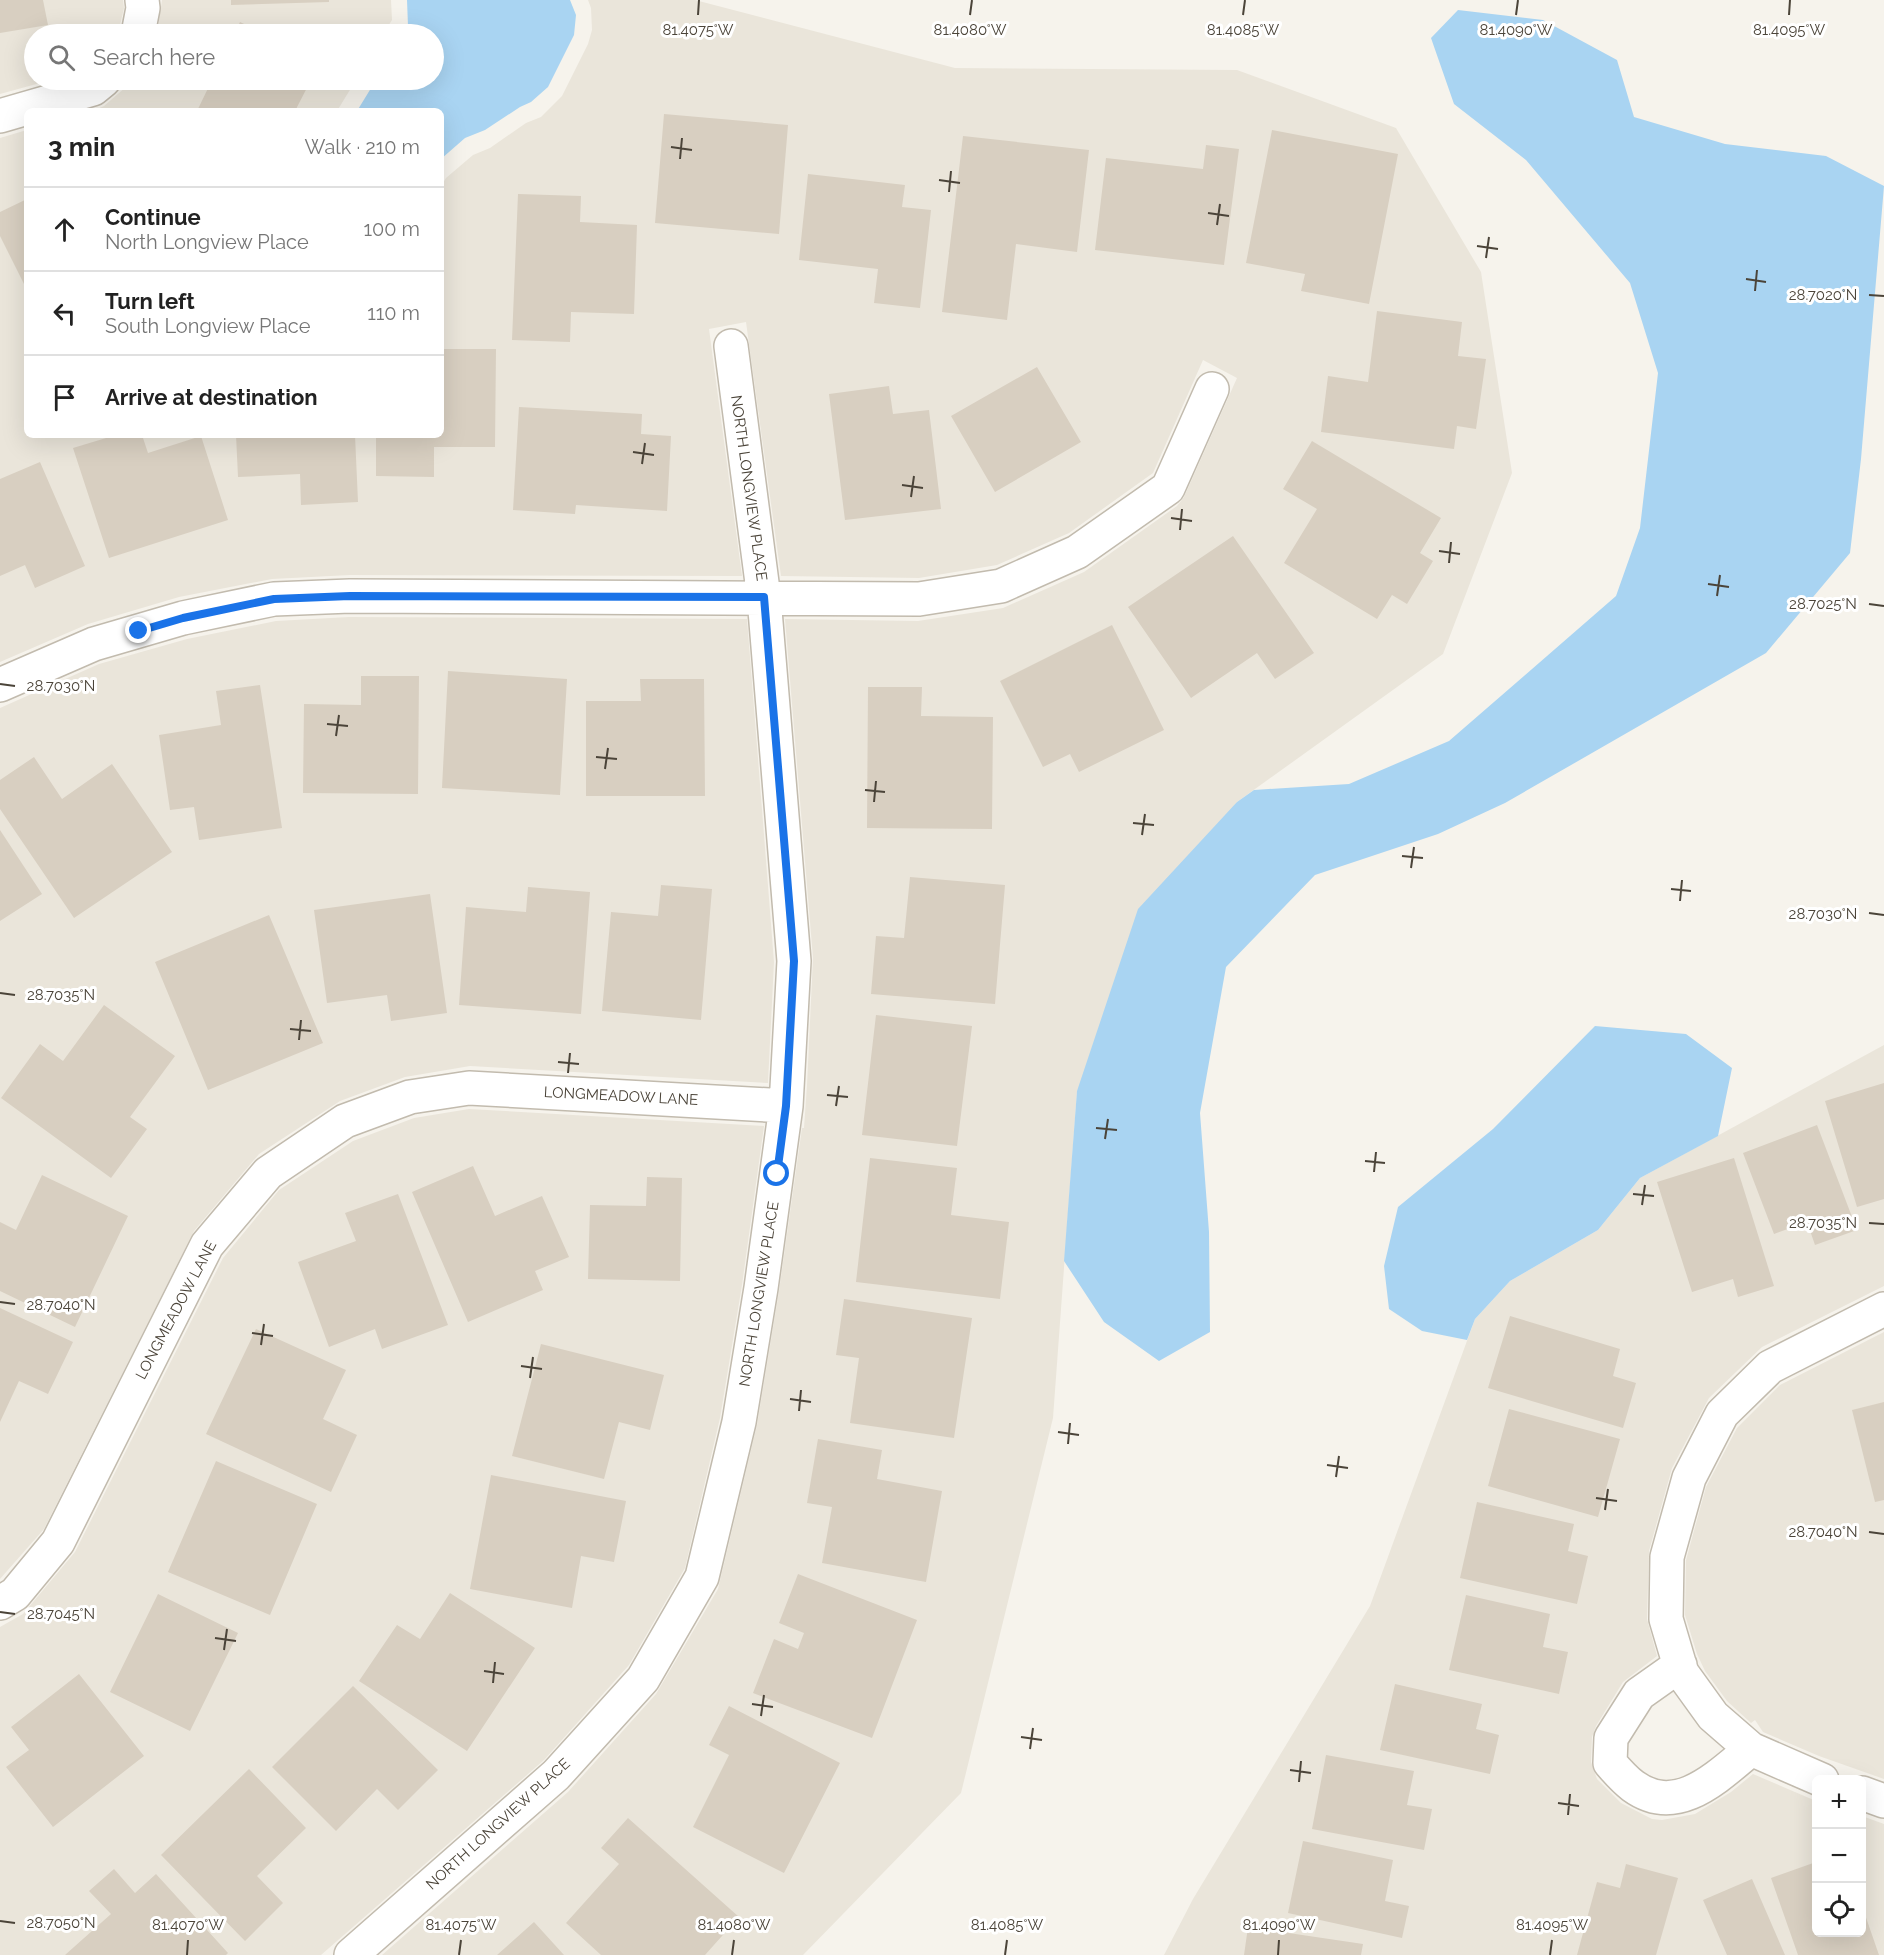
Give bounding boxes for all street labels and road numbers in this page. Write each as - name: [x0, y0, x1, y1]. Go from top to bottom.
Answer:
- street label: NORTH LONGVIEW PLACE: [727, 394, 771, 582]
- street label: LONGMEADOW LANE: [543, 1083, 699, 1109]
- street label: NORTH LONGVIEW PLACE: [735, 1200, 783, 1388]
- street label: LONGMEADOW LANE: [132, 1238, 220, 1382]
- street label: NORTH LONGVIEW PLACE: [422, 1755, 574, 1893]

